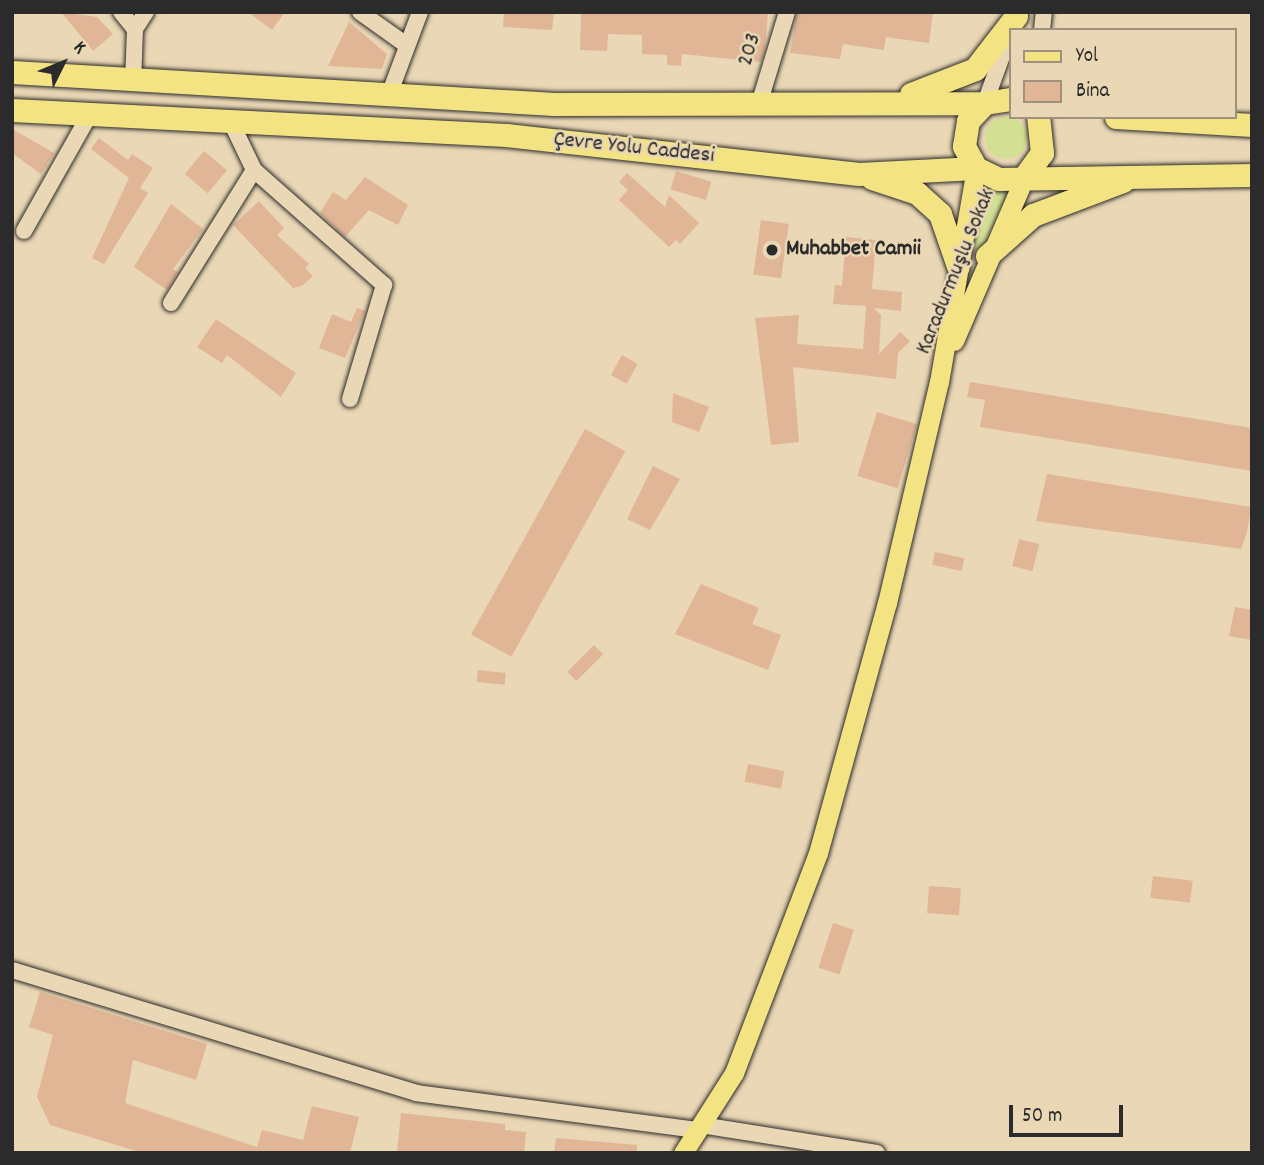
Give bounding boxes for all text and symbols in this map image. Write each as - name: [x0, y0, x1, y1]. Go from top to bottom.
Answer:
- north arrow: [28, 28, 98, 98]
- legend: [1009, 28, 1236, 119]
- street label: 203: [733, 30, 769, 70]
- text: K: [66, 36, 92, 61]
- text: Yol: [1076, 42, 1098, 72]
- text: Bina: [1076, 77, 1109, 107]
- street label: Çevre Yolu Caddesi: [552, 127, 716, 171]
- street label: Karadurmuşlu Sokak: [911, 185, 1003, 359]
- place label: Muhabbet Camii: [786, 236, 921, 264]
- marker: Muhabbet Camii: [764, 242, 780, 258]
- scale bar: [1012, 1092, 1126, 1136]
- text: 50 m: [1022, 1102, 1062, 1132]

